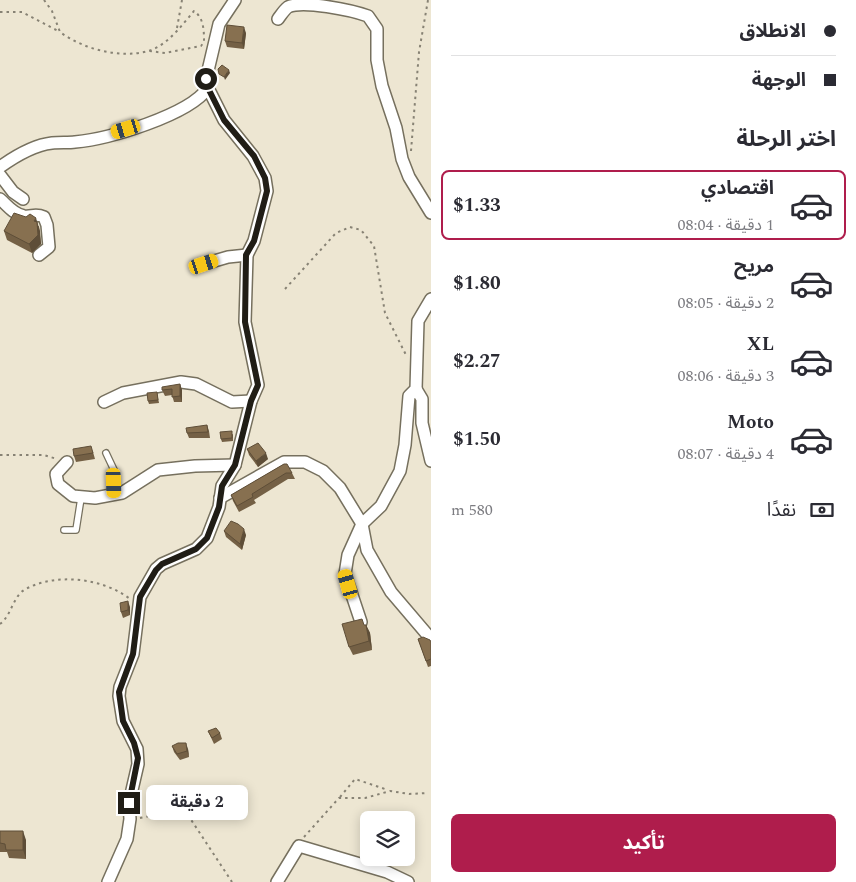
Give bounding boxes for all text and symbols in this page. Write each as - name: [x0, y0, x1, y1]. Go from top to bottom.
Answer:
- text: الانطلاق: [740, 17, 806, 46]
- text: الوجهة: [752, 66, 806, 95]
- route start: [195, 68, 217, 90]
- car: [109, 117, 142, 141]
- text: اختر الرحلة: [737, 123, 836, 156]
- text: اقتصادي: [701, 174, 774, 203]
- icon: car: [789, 183, 834, 228]
- text: $1.33: [453, 191, 501, 220]
- text: 1 دقيقة · 08:04: [678, 213, 774, 237]
- car: [187, 252, 220, 276]
- text: مريح: [734, 252, 774, 281]
- icon: car: [789, 261, 834, 306]
- text: $1.80: [453, 269, 501, 298]
- text: 2 دقيقة · 08:05: [678, 291, 774, 315]
- text: XL: [747, 330, 774, 359]
- icon: car: [789, 339, 834, 384]
- text: $2.27: [453, 347, 501, 376]
- text: 3 دقيقة · 08:06: [678, 364, 774, 388]
- text: Moto: [727, 408, 774, 437]
- icon: car: [789, 417, 834, 462]
- text: $1.50: [453, 425, 501, 454]
- text: 4 دقيقة · 08:07: [678, 442, 774, 466]
- car: [105, 468, 122, 498]
- text: نقدًا: [767, 496, 796, 525]
- icon: cash: [808, 496, 836, 524]
- text: 580 m: [451, 498, 493, 522]
- car: [336, 568, 359, 600]
- callout: 2 دقيقة: [146, 786, 249, 820]
- text: 2 دقيقة: [170, 790, 224, 814]
- route end: [118, 792, 140, 814]
- map controls: [360, 811, 415, 866]
- button: layers: [360, 811, 415, 866]
- button: تأكيد: [451, 814, 836, 872]

